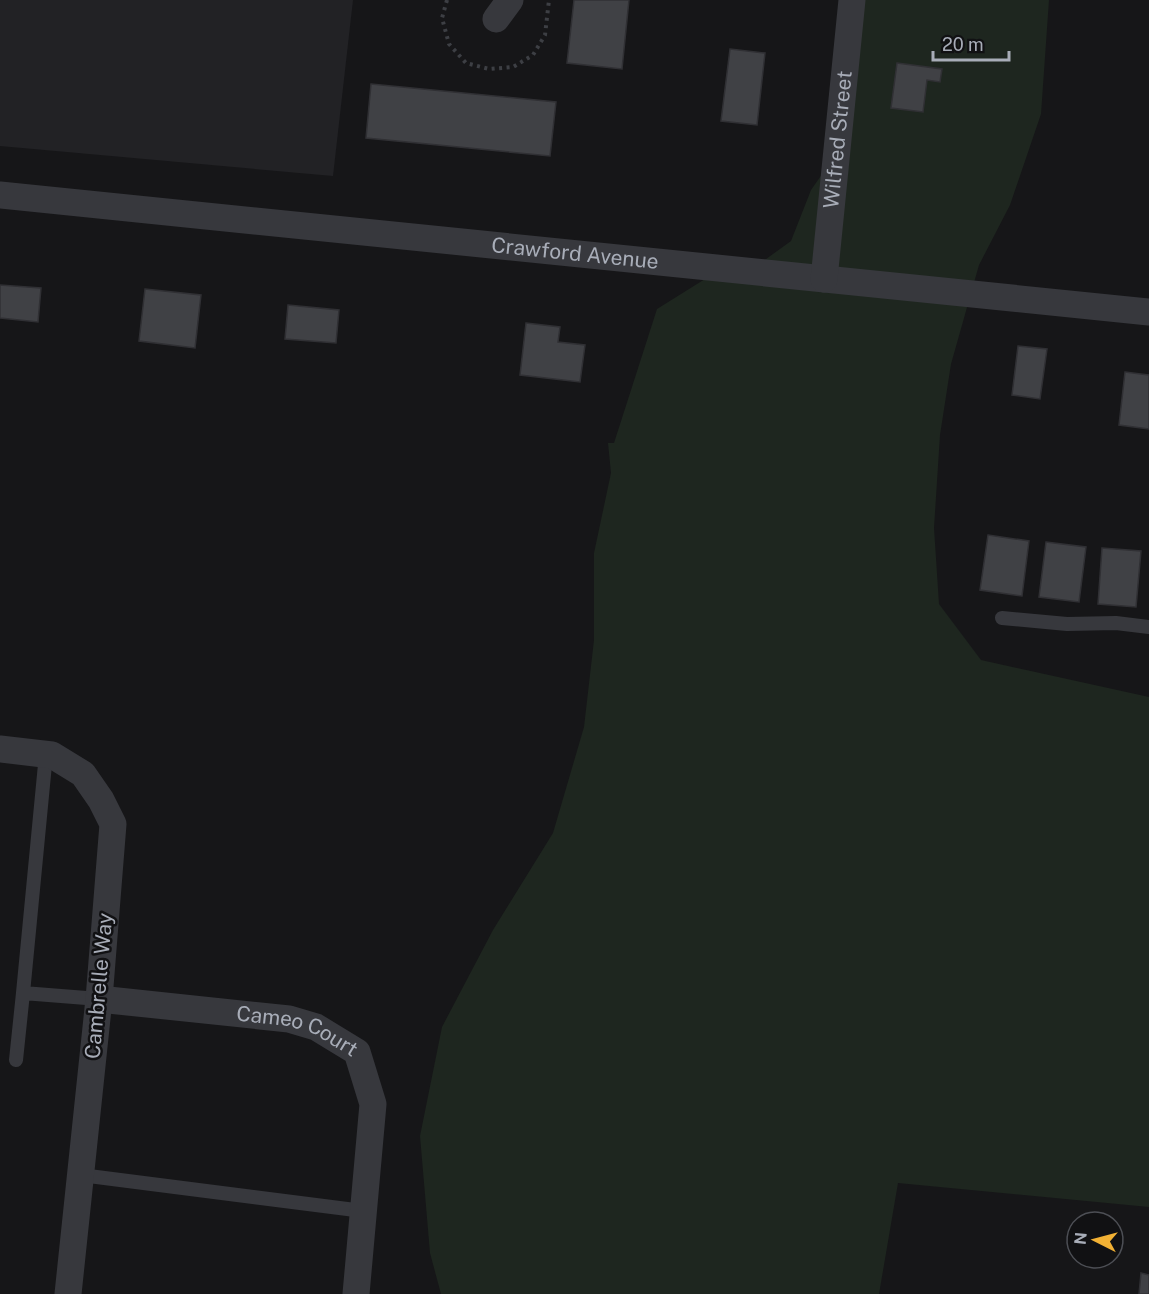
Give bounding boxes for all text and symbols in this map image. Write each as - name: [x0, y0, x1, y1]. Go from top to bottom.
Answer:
- scale bar: [933, 24, 1010, 62]
- text: 20 m: [942, 34, 984, 55]
- street label: Wilfred Street: [818, 69, 857, 210]
- street label: Crawford Avenue: [490, 232, 660, 274]
- street label: Cambrelle Way: [80, 912, 117, 1060]
- street label: Cameo Court: [235, 1001, 363, 1061]
- north arrow: [1065, 1210, 1125, 1270]
- text: N: [1070, 1231, 1091, 1246]

